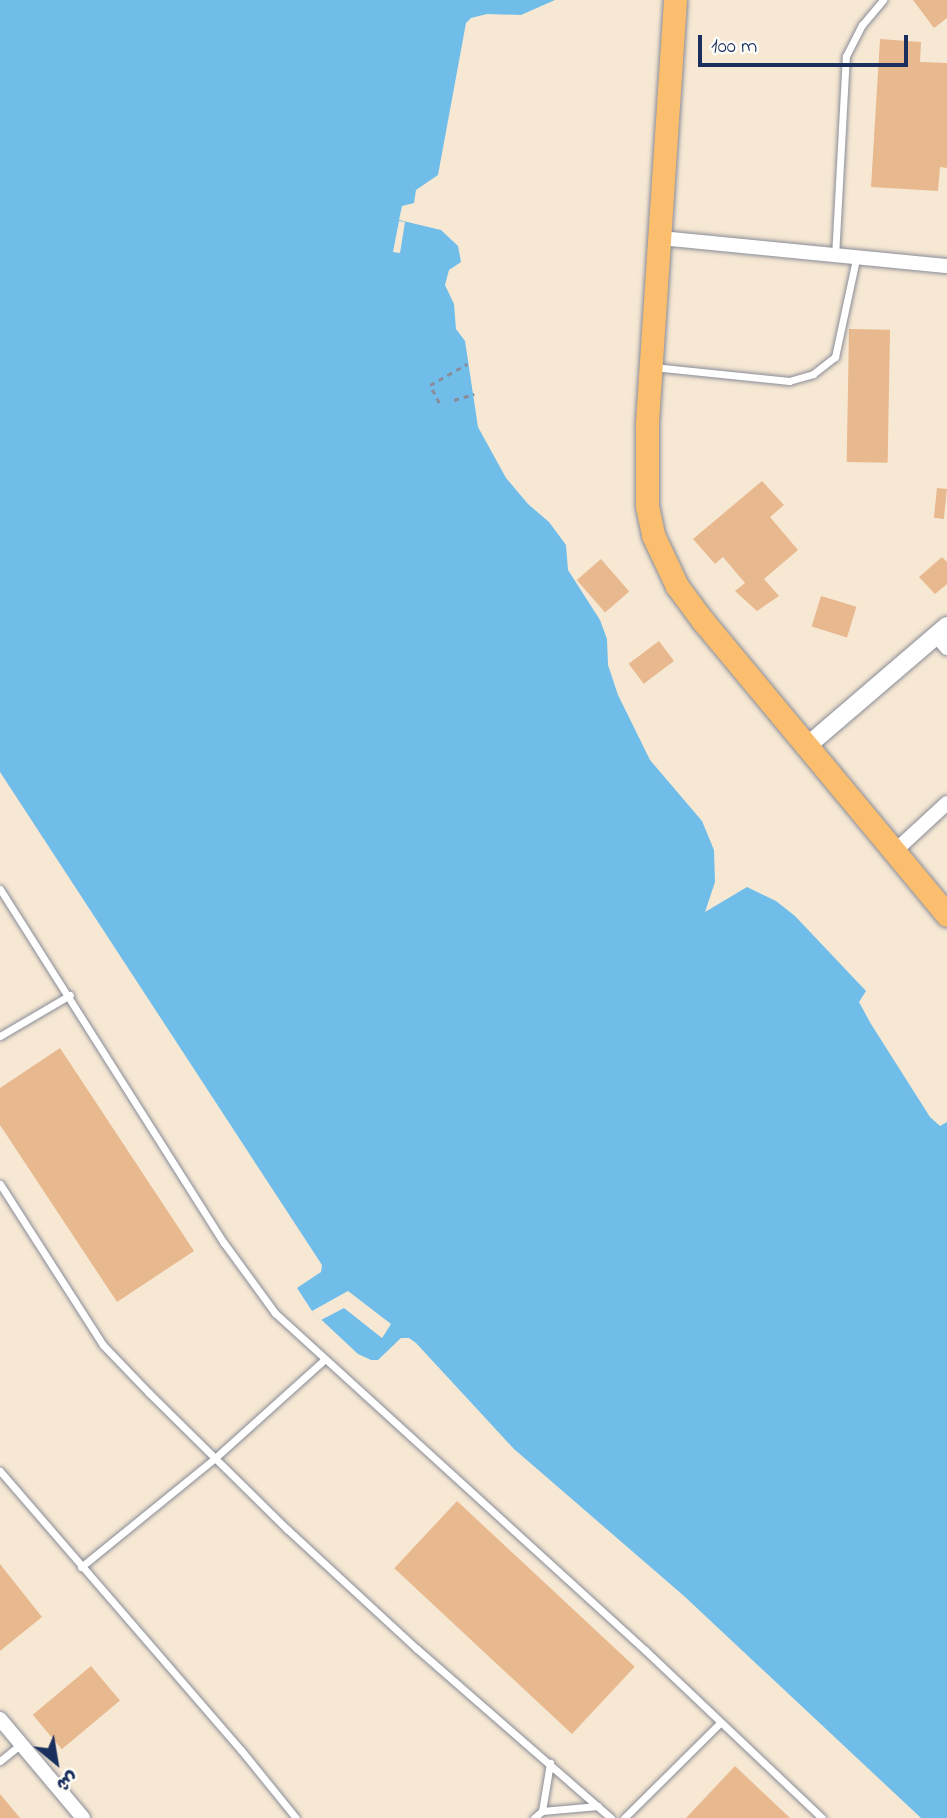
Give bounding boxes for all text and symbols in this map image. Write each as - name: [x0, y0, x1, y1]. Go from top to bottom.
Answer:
- scale bar: [702, 21, 912, 65]
- text: 100 m: [711, 32, 757, 62]
- north arrow: [21, 1727, 91, 1797]
- text: ش: [51, 1764, 83, 1798]

